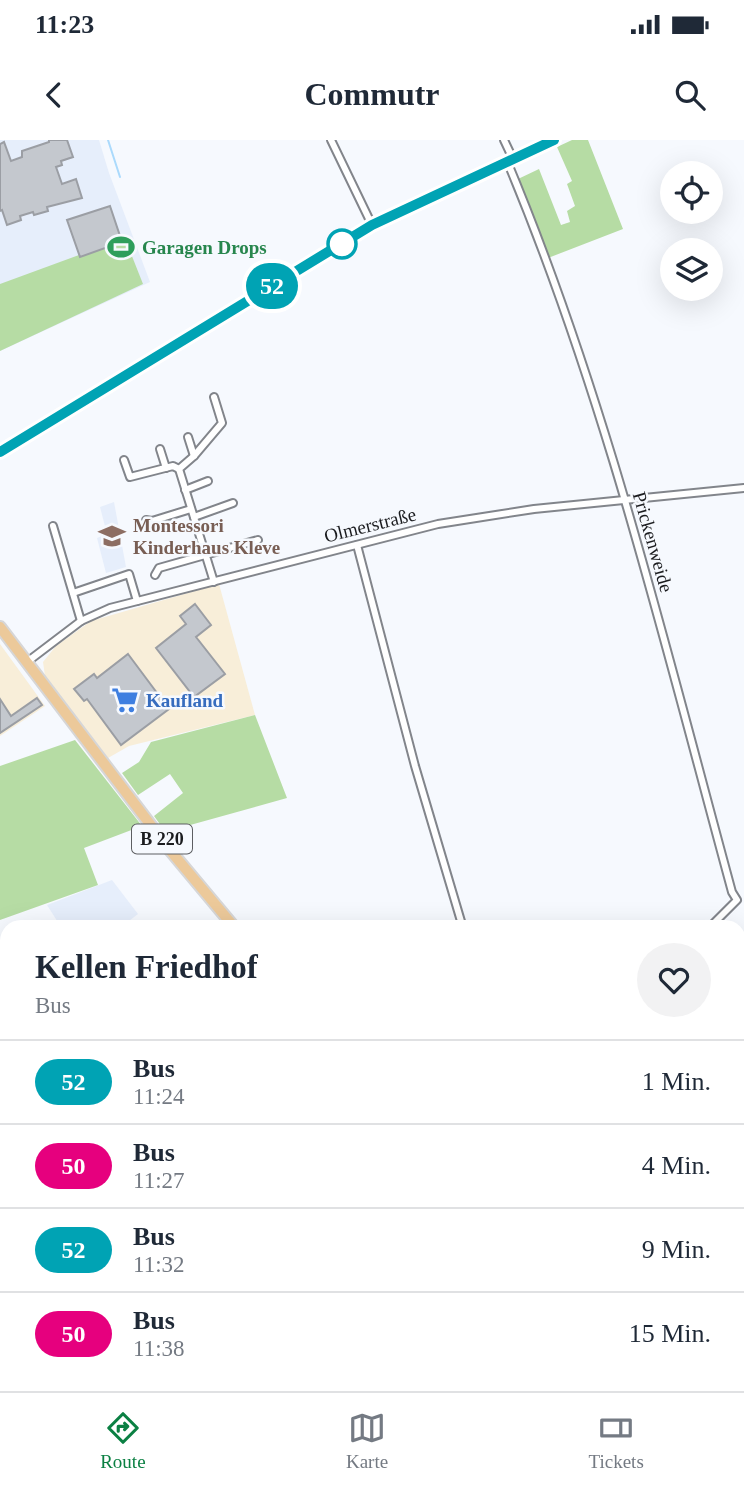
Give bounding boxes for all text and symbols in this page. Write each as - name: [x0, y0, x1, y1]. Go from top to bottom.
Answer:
- text: 11:23: [35, 10, 94, 39]
- icon: back: [35, 76, 73, 114]
- text: Commutr: [304, 76, 440, 112]
- icon: search: [671, 76, 709, 114]
- map controls: [660, 161, 723, 301]
- button: locate: [660, 161, 723, 224]
- unlabelled marker: [327, 229, 357, 259]
- sports icon: Garagen Drops: [106, 232, 136, 262]
- place label: Garagen Drops: [142, 237, 267, 258]
- button: layers: [660, 238, 723, 301]
- line badge: 52: [240, 263, 304, 309]
- text: 52: [260, 273, 284, 299]
- street label: Prickenweide: [629, 489, 677, 595]
- street label: Olmerstraße: [322, 503, 418, 547]
- place label: Montessori Kinderhaus Kleve: [133, 515, 280, 558]
- school or university icon: Montessori Kinderhaus Kleve: [97, 521, 127, 551]
- supermarket icon: Kaufland: [110, 685, 140, 715]
- place label: Kaufland: [146, 690, 224, 711]
- road number: B 220: [132, 824, 192, 854]
- button: heart: [637, 943, 711, 1017]
- text: Kellen Friedhof: [35, 949, 258, 985]
- text: Bus: [35, 993, 71, 1018]
- text: Bus: [133, 1054, 175, 1083]
- text: 1 Min.: [642, 1067, 711, 1096]
- text: 52: [62, 1069, 86, 1095]
- text: 11:24: [133, 1084, 185, 1109]
- text: Bus: [133, 1138, 175, 1167]
- text: 4 Min.: [642, 1151, 711, 1180]
- text: 50: [62, 1153, 86, 1179]
- text: 11:27: [133, 1168, 185, 1193]
- text: Bus: [133, 1222, 175, 1251]
- text: 9 Min.: [642, 1235, 711, 1264]
- text: 52: [62, 1237, 86, 1263]
- text: 11:32: [133, 1252, 185, 1277]
- text: Bus: [133, 1306, 175, 1335]
- text: 15 Min.: [629, 1319, 711, 1348]
- text: 50: [62, 1321, 86, 1347]
- text: 11:38: [133, 1336, 185, 1361]
- tab: Route: [100, 1409, 146, 1473]
- tab: Karte: [346, 1409, 388, 1473]
- tab: Tickets: [589, 1409, 644, 1473]

